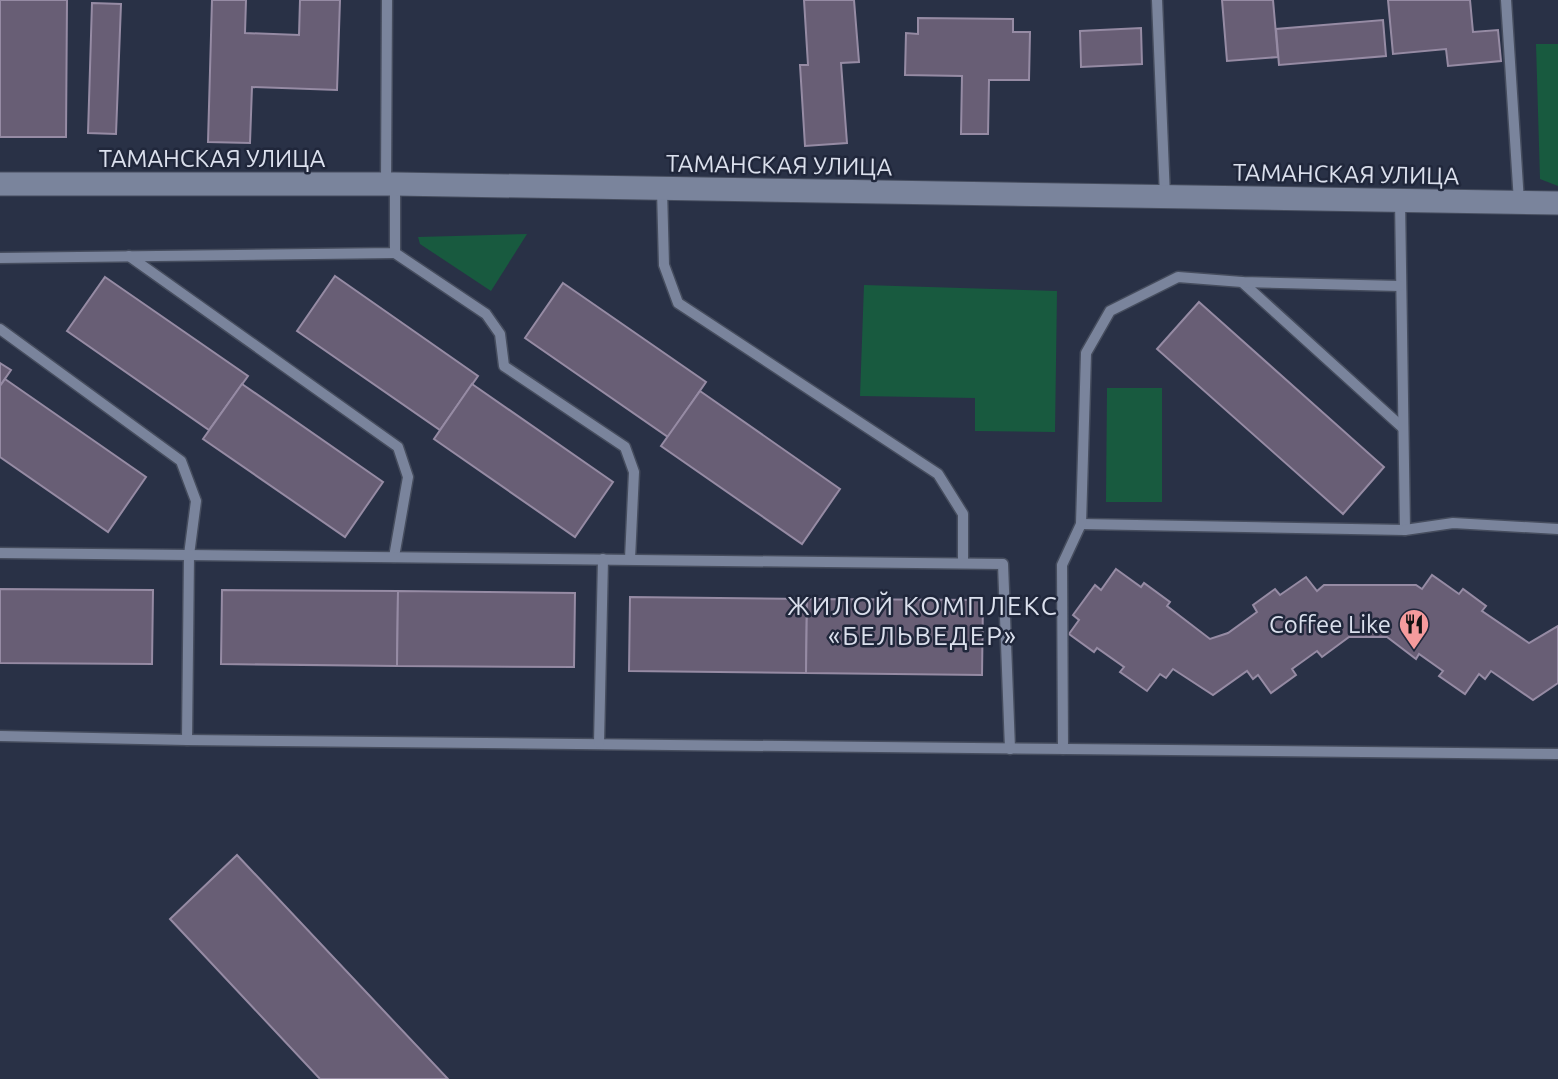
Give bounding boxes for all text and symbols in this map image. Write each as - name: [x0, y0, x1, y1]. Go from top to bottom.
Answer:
- street label: ТАМАНСКАЯ УЛИЦА: [99, 145, 326, 172]
- street label: ТАМАНСКАЯ УЛИЦА: [666, 150, 893, 180]
- street label: ТАМАНСКАЯ УЛИЦА: [1233, 159, 1460, 189]
- district label: ЖИЛОЙ КОМПЛЕКС «БЕЛЬВЕДЕР»: [787, 591, 1059, 650]
- restaurant icon: Coffee Like: [1397, 607, 1431, 651]
- place label: Coffee Like: [1269, 611, 1391, 638]

